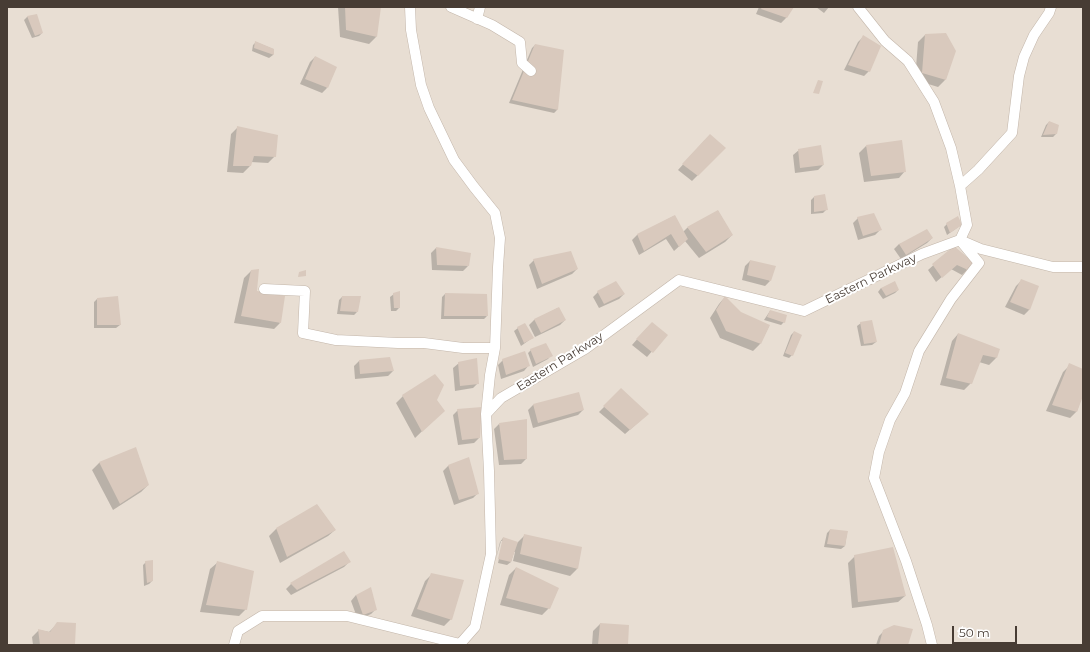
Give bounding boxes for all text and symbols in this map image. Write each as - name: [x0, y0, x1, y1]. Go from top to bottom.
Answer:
- street label: Eastern Parkway: [823, 251, 919, 307]
- street label: Eastern Parkway: [514, 330, 606, 394]
- scale bar: [954, 618, 1019, 644]
- text: 50 m: [959, 625, 990, 640]

